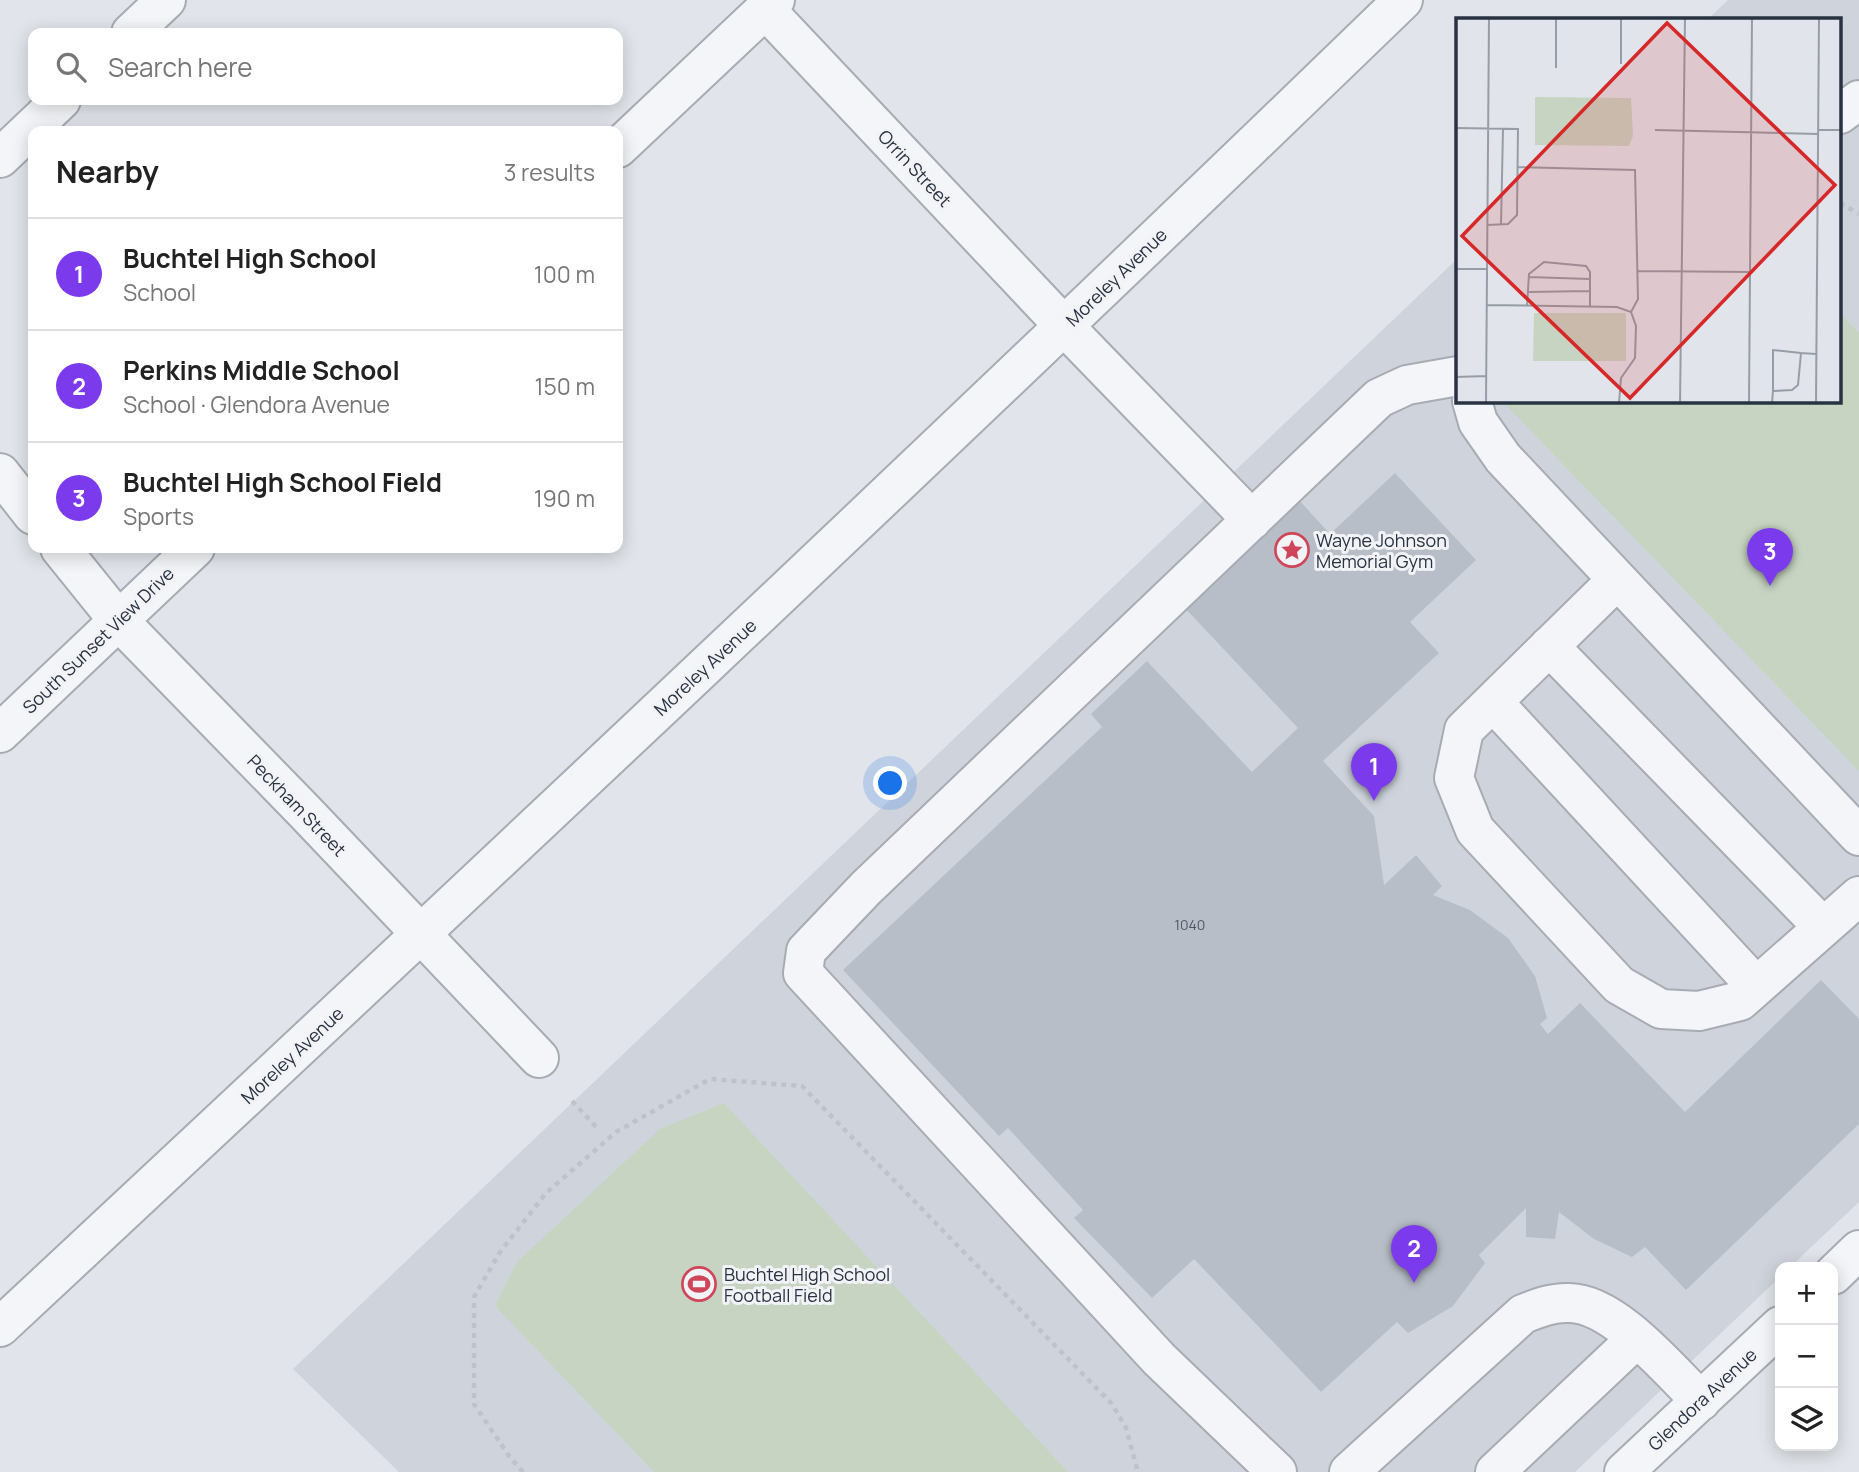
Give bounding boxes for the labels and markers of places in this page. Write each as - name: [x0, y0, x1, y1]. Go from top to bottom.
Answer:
- place label: Wayne Johnson Memorial Gym: [1316, 528, 1447, 573]
- pin: 3: [1747, 528, 1793, 586]
- place icon: Wayne Johnson Memorial Gym: [1273, 531, 1311, 569]
- pin: 1: [1351, 743, 1397, 801]
- pin: 2: [1391, 1225, 1437, 1283]
- place label: Buchtel High School Football Field: [724, 1262, 890, 1307]
- sports icon: Buchtel High School Football Field: [680, 1265, 718, 1303]

